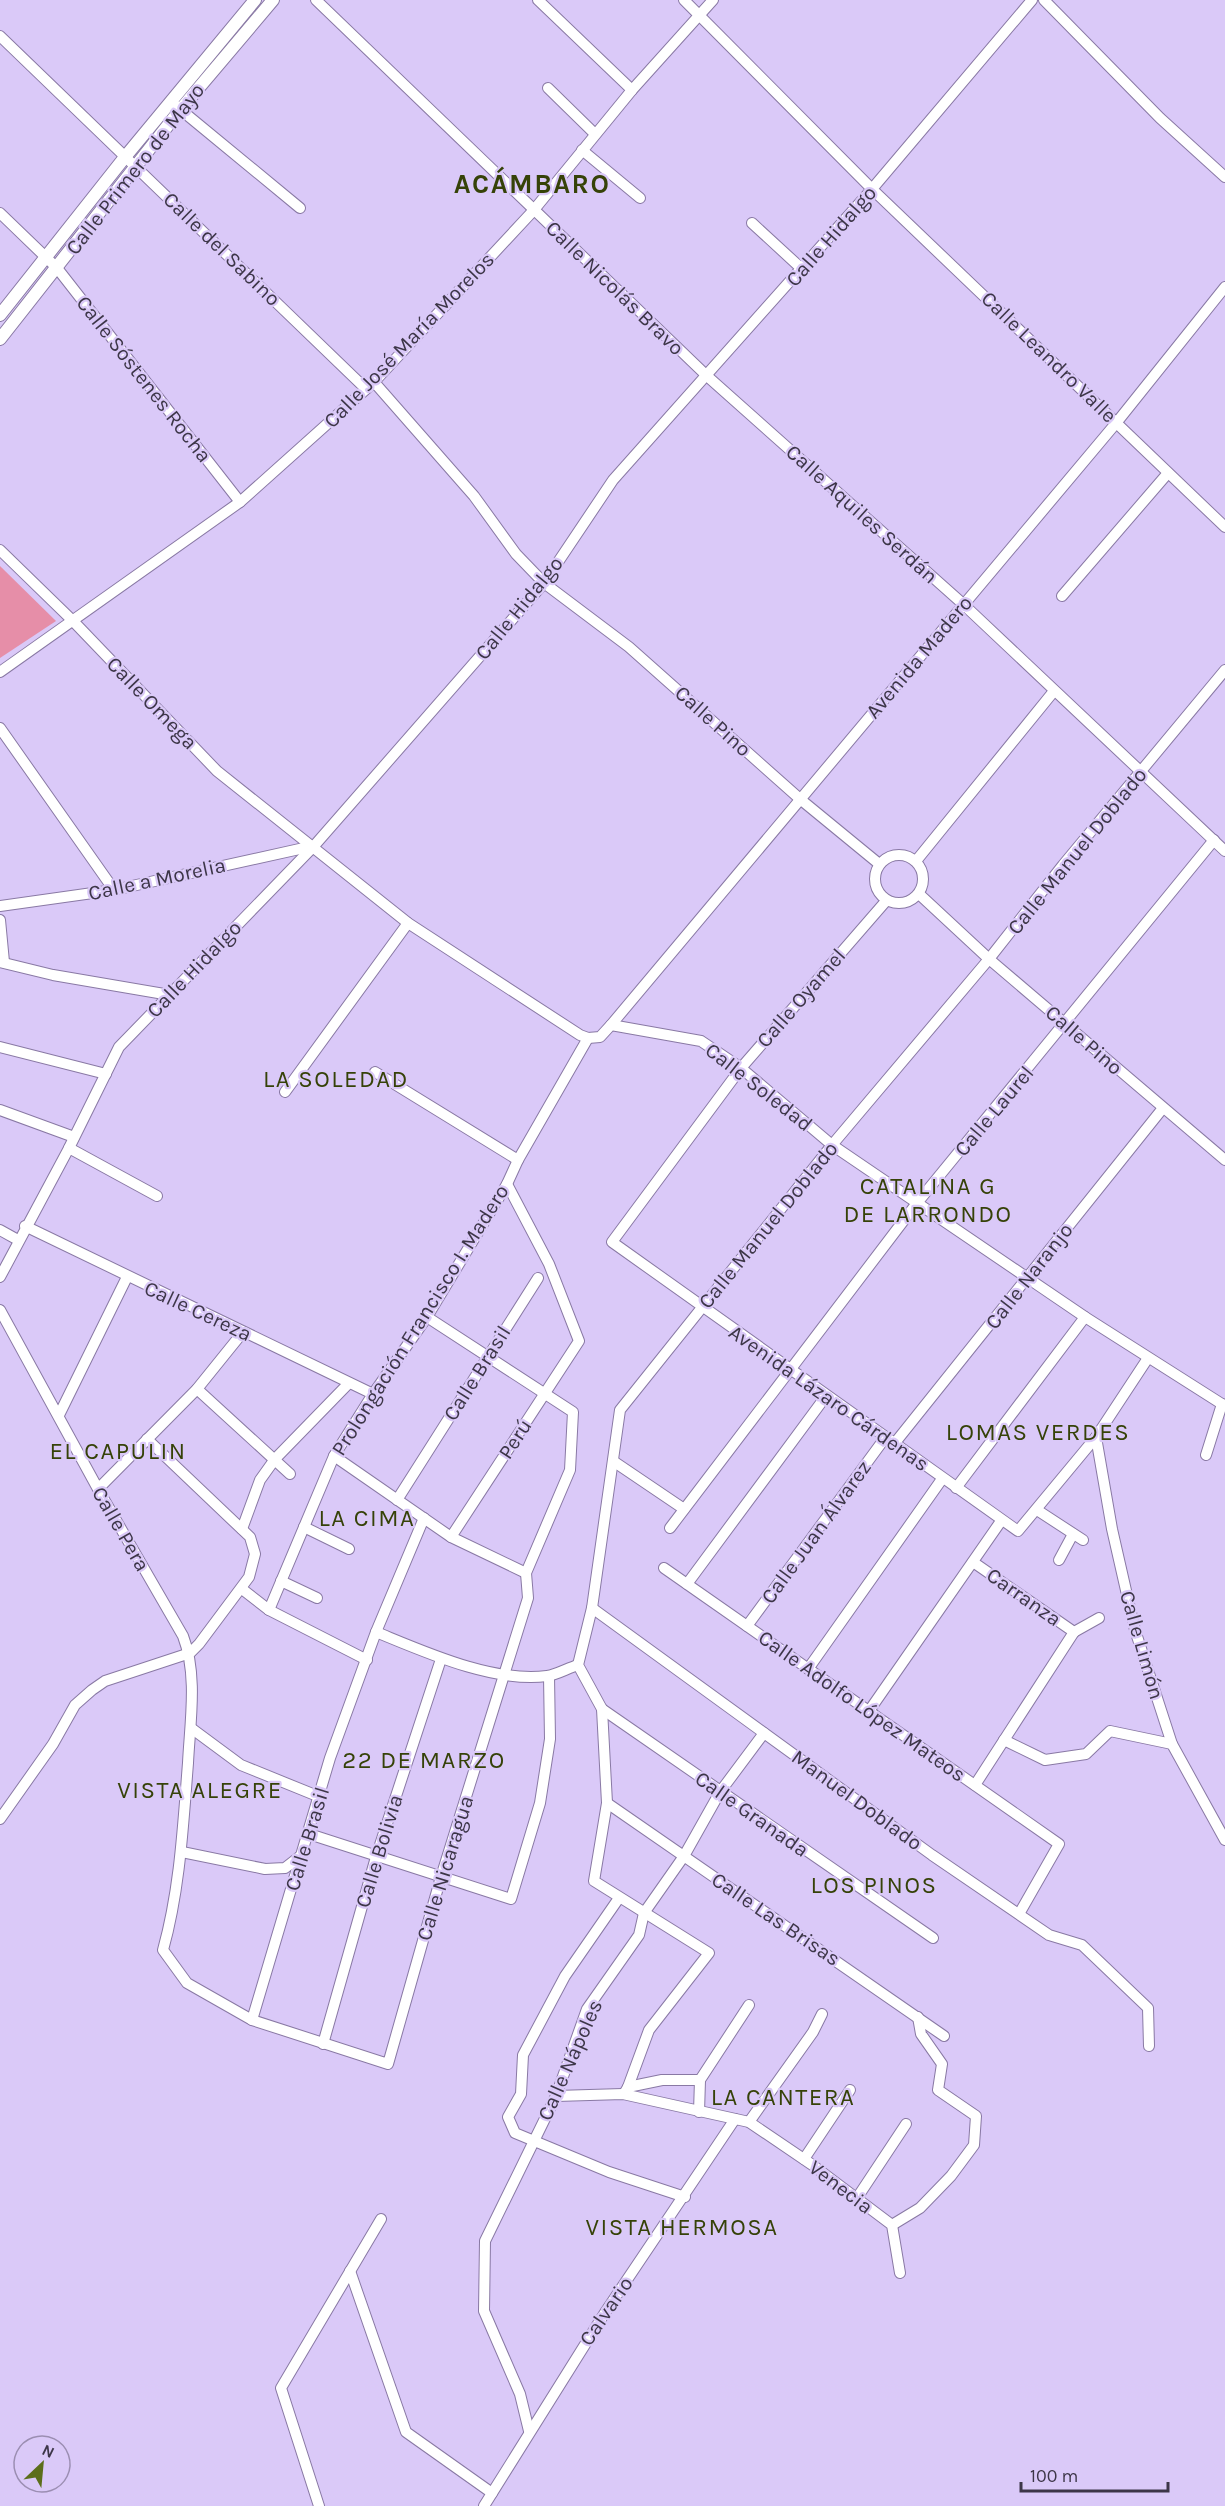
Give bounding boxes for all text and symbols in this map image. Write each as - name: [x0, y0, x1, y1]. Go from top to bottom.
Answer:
- street label: Calle Primero de Mayo: [61, 79, 209, 259]
- district label: ACÁMBARO: [454, 166, 610, 200]
- street label: Calle Hidalgo: [781, 181, 881, 291]
- street label: Calle del Sabino: [159, 187, 285, 311]
- street label: Calle Nicolás Bravo: [541, 216, 689, 360]
- street label: Calle José María Morelos: [319, 247, 499, 433]
- street label: Calle Leandro Valle: [976, 286, 1122, 428]
- street label: Calle Sóstenes Rocha: [72, 291, 216, 467]
- street label: Calle Aquiles Serdán: [781, 440, 943, 588]
- street label: Calle Hidalgo: [470, 552, 568, 664]
- street label: Avenida Madero: [861, 591, 977, 723]
- street label: Calle Omega: [102, 652, 202, 754]
- street label: Calle Pino: [670, 681, 756, 761]
- street label: Calle Manuel Doblado: [1002, 763, 1152, 939]
- street label: Calle a Morelia: [86, 853, 228, 905]
- street label: Calle Hidalgo: [142, 916, 246, 1022]
- street label: Calle Oyamel: [752, 944, 850, 1052]
- street label: Calle Pino: [1041, 1000, 1127, 1080]
- street label: Calle Soledad: [701, 1038, 817, 1136]
- street label: Calle Laurel: [949, 1061, 1039, 1161]
- district label: LA SOLEDAD: [263, 1065, 409, 1093]
- street label: Calle Manuel Doblado: [693, 1137, 843, 1313]
- district label: CATALINA G DE LARRONDO: [843, 1172, 1013, 1228]
- street label: Prolongación Francisco I. Madero: [326, 1180, 514, 1460]
- street label: Calle Naranjo: [980, 1218, 1078, 1334]
- street label: Calle Cereza: [141, 1276, 255, 1346]
- street label: Avenida Lázaro Cárdenas: [724, 1320, 934, 1476]
- street label: Calle Brasil: [438, 1321, 516, 1425]
- street label: Perú: [493, 1415, 537, 1463]
- district label: LOMAS VERDES: [946, 1418, 1130, 1446]
- district label: EL CAPULIN: [49, 1437, 187, 1465]
- street label: Calle Juan Álvarez: [756, 1456, 876, 1608]
- street label: Calle Pera: [87, 1482, 155, 1576]
- district label: LA CIMA: [319, 1504, 415, 1532]
- street label: Carranza: [982, 1563, 1066, 1631]
- street label: Calle Limón: [1115, 1588, 1169, 1702]
- street label: Calle Adolfo López Mateos: [754, 1625, 970, 1787]
- street label: Manuel Doblado: [787, 1745, 927, 1855]
- district label: 22 DE MARZO: [342, 1746, 506, 1774]
- street label: Calle Granada: [691, 1766, 813, 1862]
- district label: VISTA ALEGRE: [117, 1776, 283, 1804]
- street label: Calle Brasil: [280, 1784, 334, 1894]
- street label: Calle Bolivia: [350, 1792, 408, 1910]
- street label: Calle Nicaragua: [412, 1793, 478, 1943]
- street label: Calle Las Brisas: [707, 1867, 845, 1971]
- district label: LOS PINOS: [811, 1871, 937, 1899]
- street label: Calle Nápoles: [533, 1996, 607, 2124]
- district label: LA CANTERA: [711, 2083, 855, 2111]
- street label: Venecia: [804, 2155, 878, 2219]
- district label: VISTA HERMOSA: [585, 2213, 779, 2241]
- street label: Calvario: [574, 2272, 638, 2350]
- north arrow: [12, 2434, 72, 2494]
- text: N: [39, 2440, 58, 2462]
- scale bar: [1021, 2455, 1168, 2493]
- text: 100 m: [1030, 2465, 1078, 2487]

